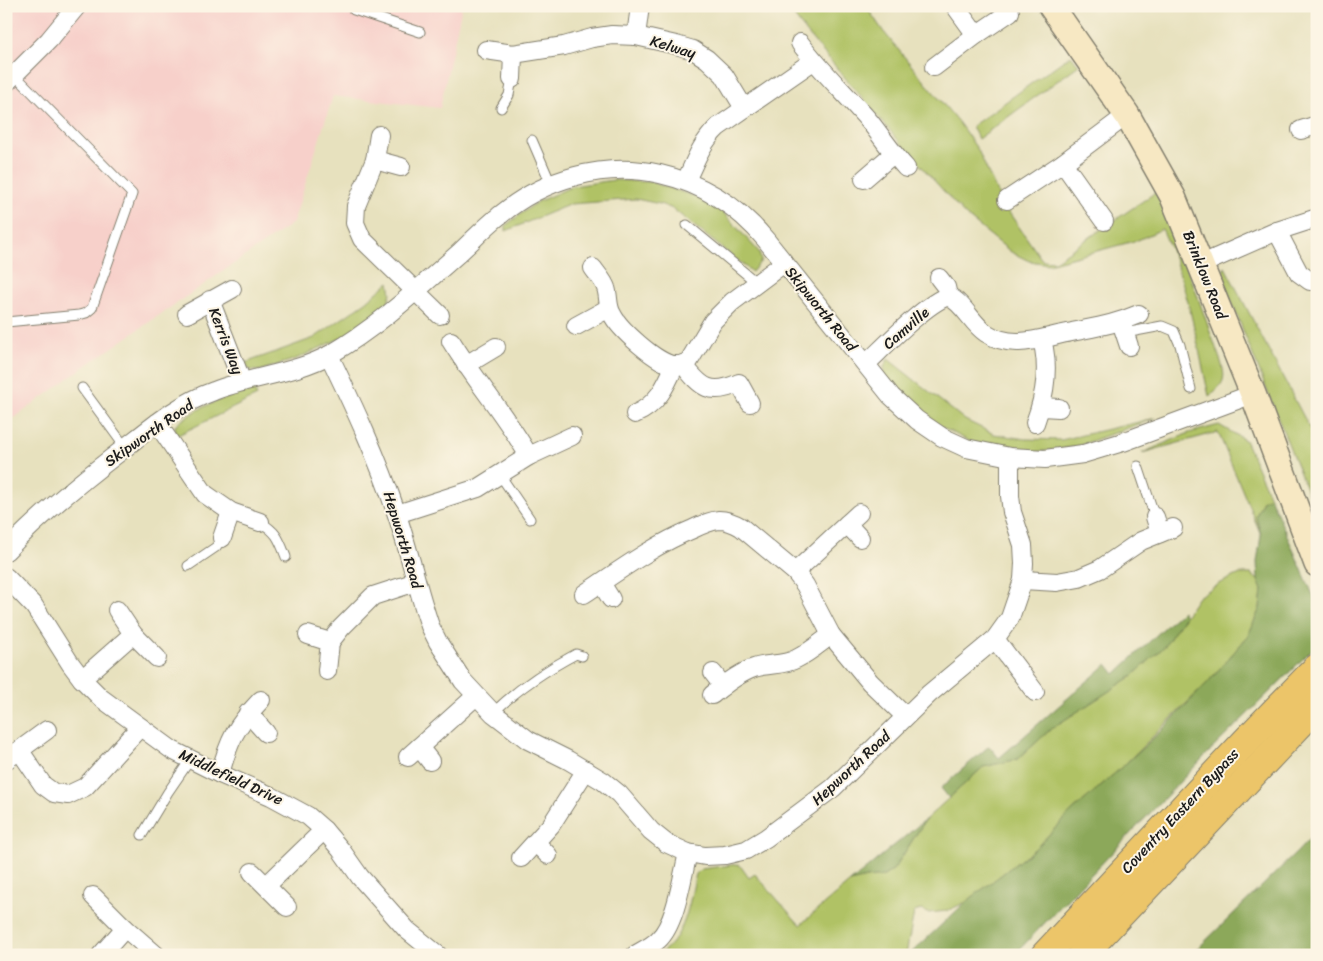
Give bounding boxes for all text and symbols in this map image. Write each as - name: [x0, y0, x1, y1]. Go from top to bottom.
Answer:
- street label: Kelway: [647, 28, 699, 66]
- street label: Brinklow Road: [1175, 227, 1235, 324]
- street label: Skipworth Road: [778, 260, 864, 358]
- street label: Camville: [877, 300, 935, 356]
- street label: Kerris Way: [201, 304, 251, 379]
- street label: Skipworth Road: [99, 392, 200, 473]
- street label: Hepworth Road: [376, 488, 430, 593]
- street label: Hepworth Road: [805, 723, 897, 812]
- street label: Middlefield Drive: [175, 741, 288, 813]
- street label: Coventry Eastern Bypass: [1115, 742, 1245, 880]

